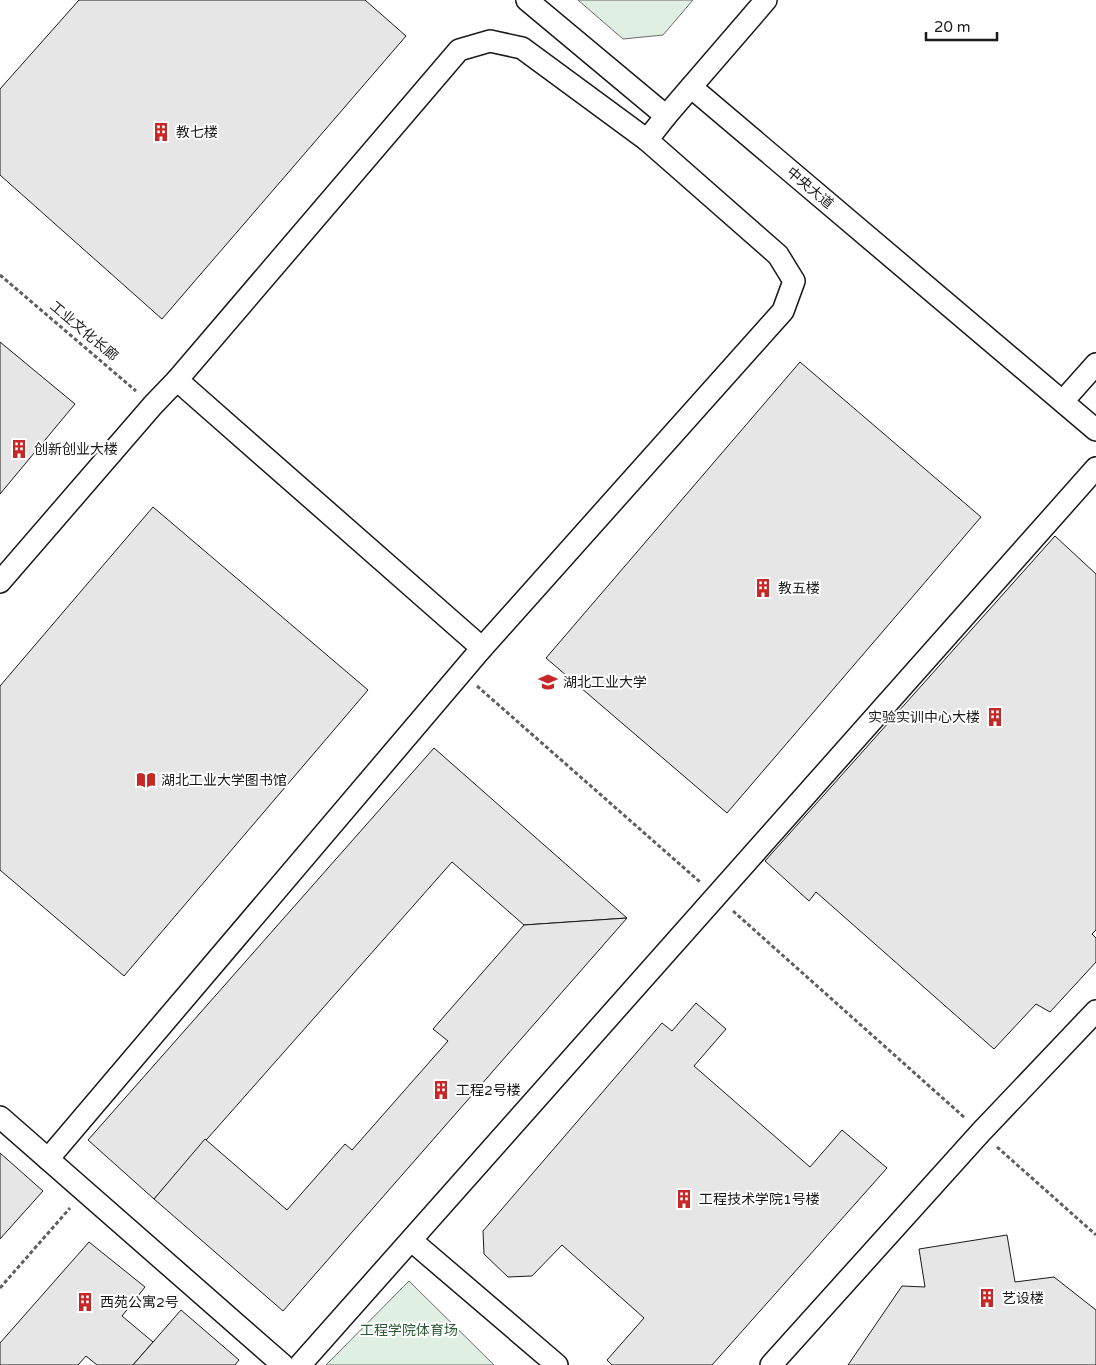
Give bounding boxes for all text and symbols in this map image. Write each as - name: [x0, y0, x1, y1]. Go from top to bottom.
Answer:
- scale bar: [926, 10, 997, 42]
- text: 20 m: [934, 18, 971, 36]
- building icon: 教七楼: [150, 121, 172, 143]
- place label: 教七楼: [176, 124, 218, 141]
- street label: 中央大道: [783, 163, 837, 213]
- street label: 工业文化长廊: [46, 297, 122, 365]
- building icon: 创新创业大楼: [8, 438, 30, 460]
- place label: 创新创业大楼: [34, 441, 118, 458]
- building icon: 教五楼: [752, 577, 774, 599]
- place label: 教五楼: [778, 580, 820, 597]
- school or university icon: 湖北工业大学: [537, 671, 559, 693]
- place label: 湖北工业大学: [563, 674, 647, 691]
- building icon: 实验实训中心大楼: [984, 706, 1006, 728]
- place label: 实验实训中心大楼: [868, 709, 980, 726]
- library icon: 湖北工业大学图书馆: [135, 769, 157, 791]
- place label: 湖北工业大学图书馆: [161, 772, 287, 789]
- building icon: 工程2号楼: [430, 1079, 452, 1101]
- place label: 工程2号楼: [456, 1082, 521, 1099]
- building icon: 工程技术学院1号楼: [673, 1188, 695, 1210]
- place label: 工程技术学院1号楼: [699, 1191, 820, 1208]
- building icon: 艺设楼: [976, 1287, 998, 1309]
- place label: 艺设楼: [1002, 1290, 1044, 1307]
- building icon: 西苑公寓2号: [74, 1291, 96, 1313]
- place label: 西苑公寓2号: [100, 1294, 179, 1311]
- park label: 工程学院体育场: [360, 1322, 458, 1339]

